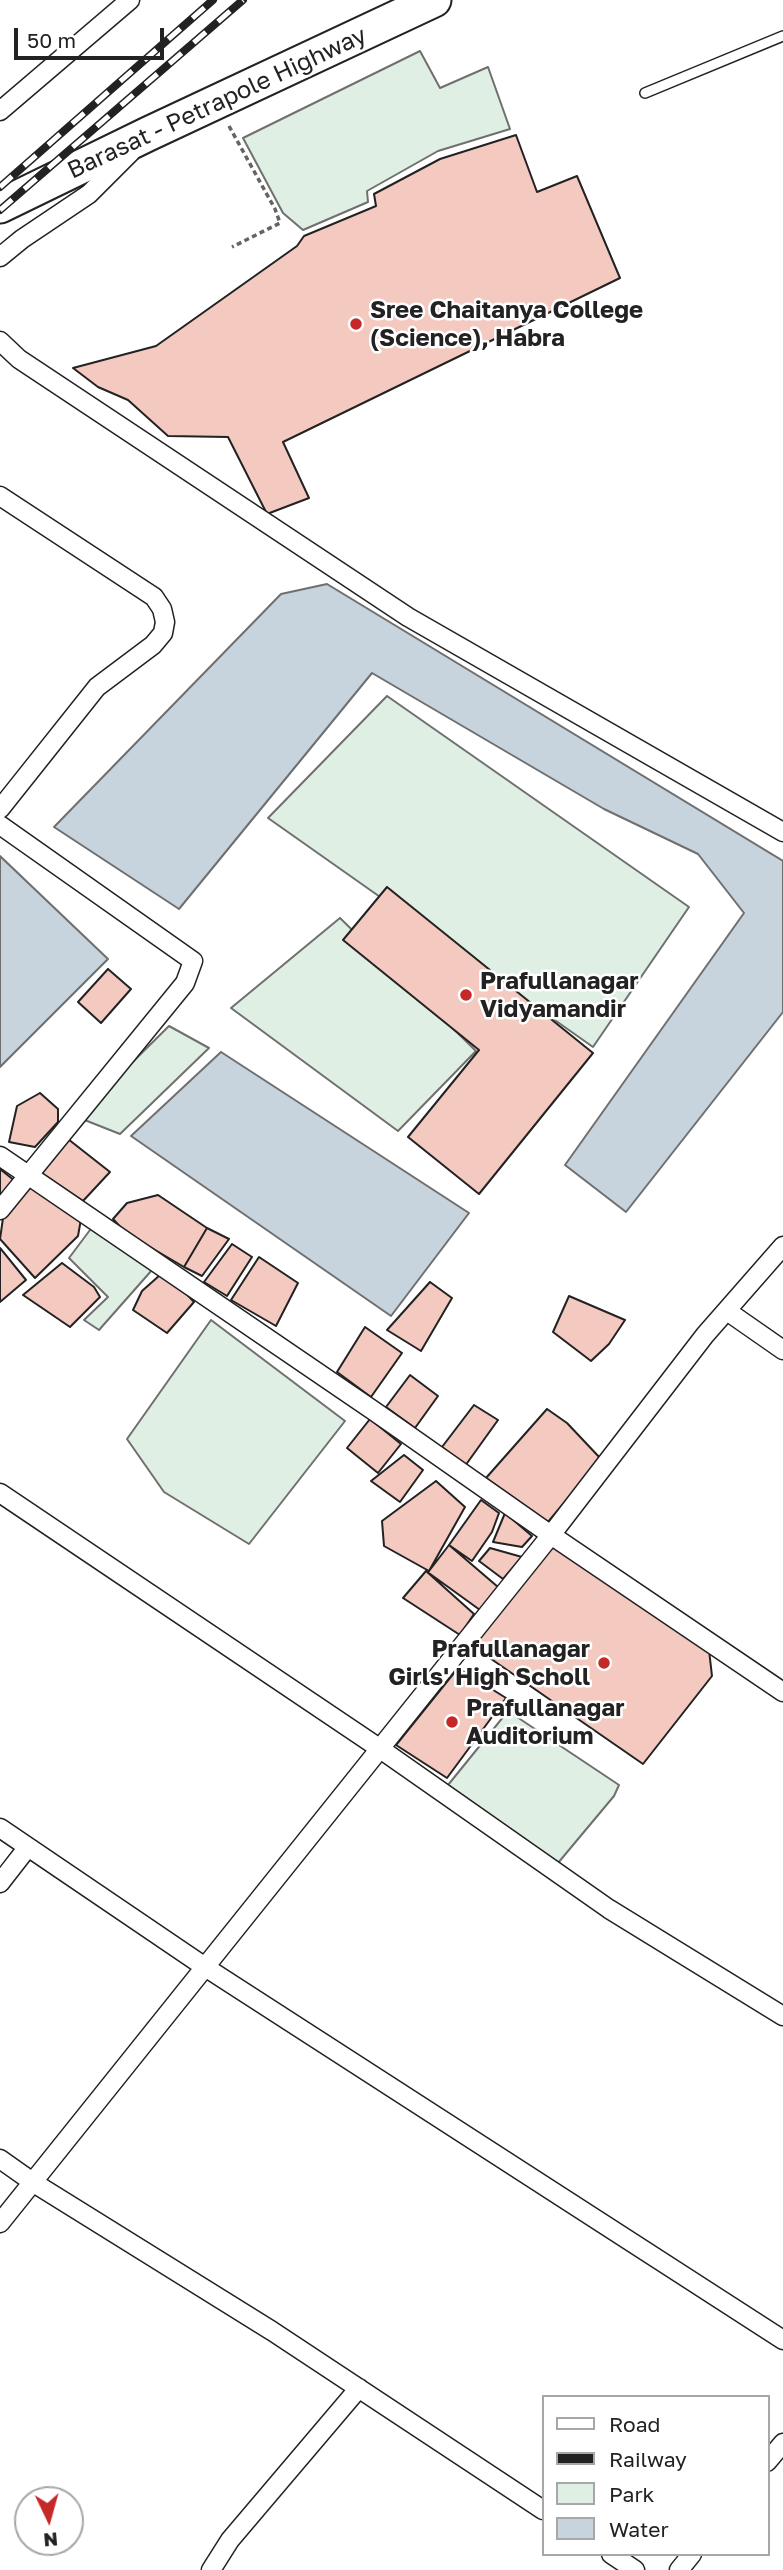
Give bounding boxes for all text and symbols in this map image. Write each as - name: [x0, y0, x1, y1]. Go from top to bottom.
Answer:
- scale bar: [18, 14, 168, 58]
- street label: Barasat - Petrapole Highway: [63, 21, 371, 185]
- text: 50 m: [27, 27, 76, 53]
- place label: Sree Chaitanya College (Science), Habra: [370, 296, 643, 352]
- marker: Sree Chaitanya College (Science), Habra: [348, 316, 364, 332]
- place label: Prafullanagar Vidyamandir: [480, 967, 639, 1023]
- marker: Prafullanagar Vidyamandir: [458, 987, 474, 1003]
- place label: Prafullanagar Girls' High Scholl: [388, 1635, 590, 1691]
- marker: Prafullanagar Girls' High Scholl: [596, 1655, 612, 1671]
- place label: Prafullanagar Auditorium: [466, 1694, 625, 1750]
- marker: Prafullanagar Auditorium: [444, 1714, 460, 1730]
- legend: [542, 2395, 769, 2556]
- text: Road: [609, 2411, 660, 2437]
- text: Railway: [609, 2446, 687, 2472]
- text: Park: [609, 2481, 654, 2507]
- north arrow: [14, 2486, 84, 2556]
- text: Water: [609, 2516, 669, 2542]
- text: N: [43, 2528, 59, 2553]

